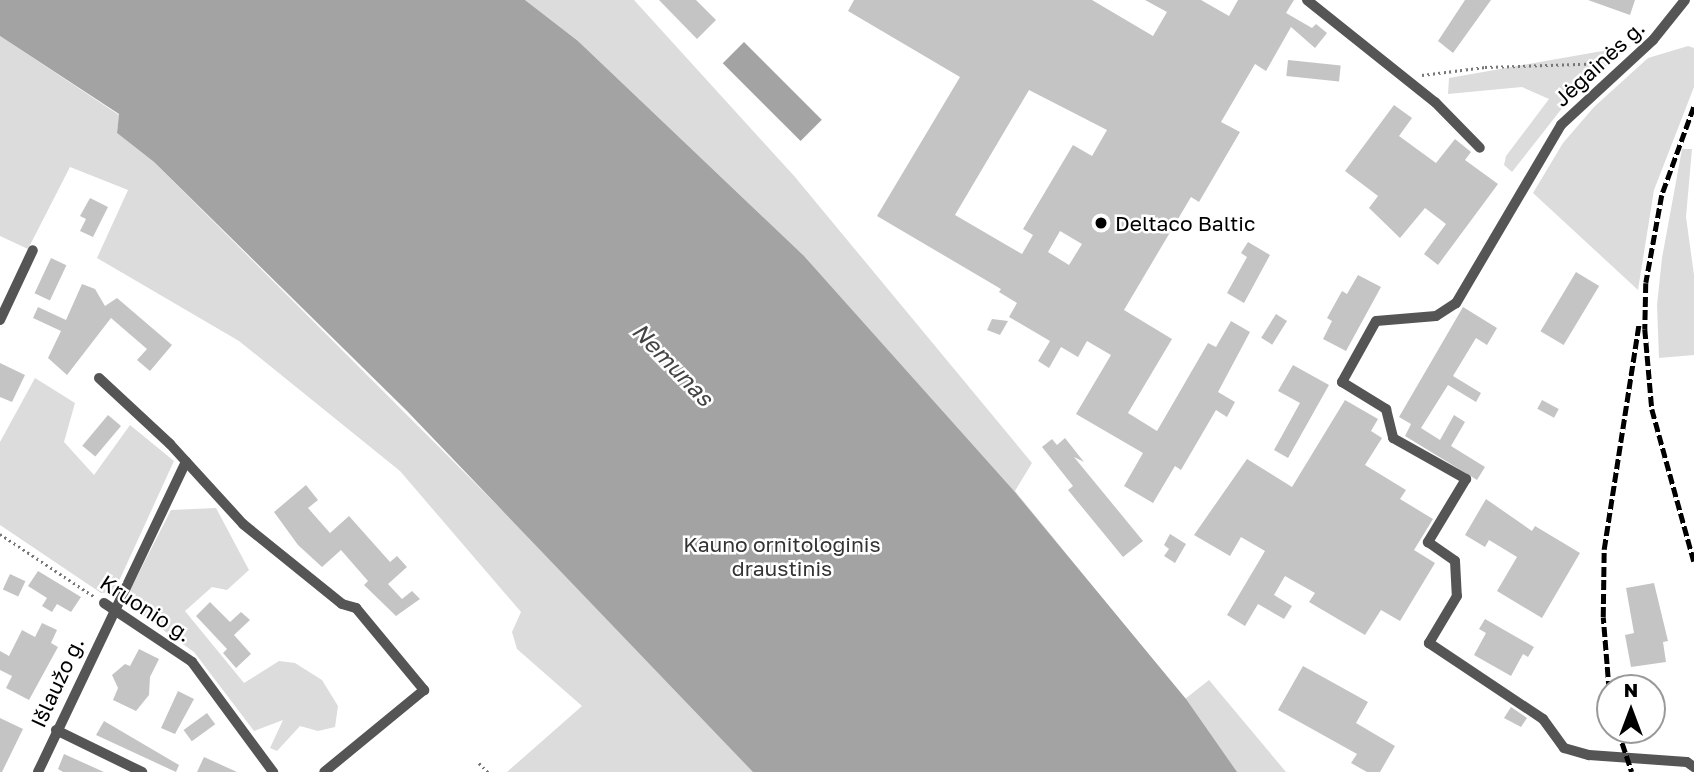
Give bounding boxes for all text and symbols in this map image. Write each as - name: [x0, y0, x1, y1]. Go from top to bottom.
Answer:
- street label: Jėgainės g.: [1548, 15, 1650, 111]
- place label: Deltaco Baltic: [1115, 210, 1255, 236]
- marker: Deltaco Baltic: [1093, 215, 1109, 231]
- water label: Nemunas: [627, 317, 719, 411]
- park label: Kauno ornitologinis draustinis: [683, 531, 881, 581]
- street label: Kruonio g.: [96, 569, 196, 647]
- street label: Išlaužo g.: [25, 633, 89, 731]
- north arrow: [1596, 674, 1666, 744]
- text: N: [1624, 678, 1638, 701]

